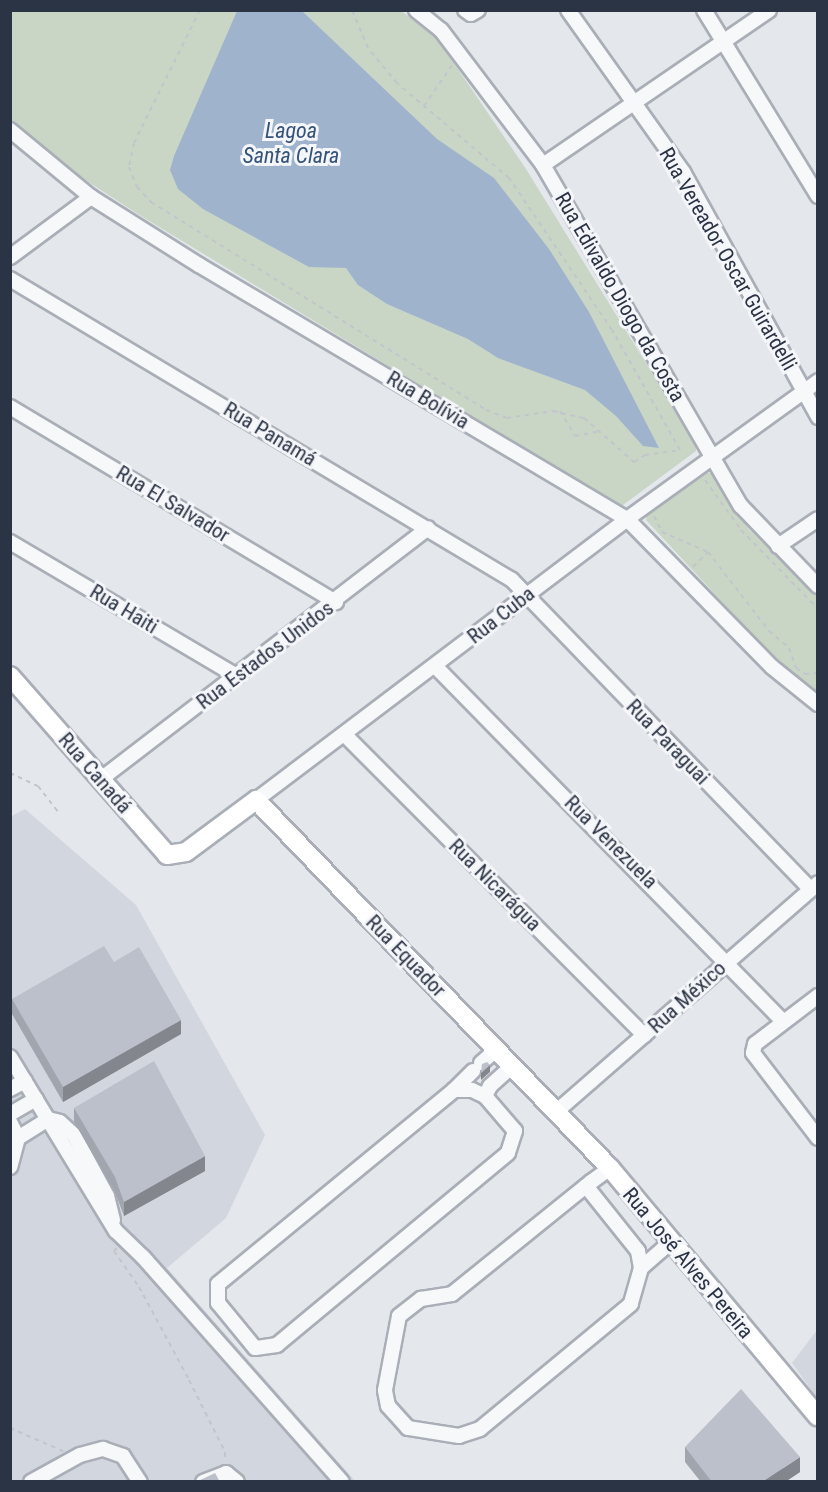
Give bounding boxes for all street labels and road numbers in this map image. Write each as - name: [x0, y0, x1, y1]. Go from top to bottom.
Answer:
- street label: Rua Vereador Oscar Guirardelli: [654, 143, 802, 375]
- street label: Rua Edivaldo Diogo da Costa: [550, 188, 690, 406]
- street label: Rua Bolívia: [382, 366, 474, 434]
- street label: Rua Panamá: [219, 396, 321, 472]
- street label: Rua El Salvador: [112, 460, 234, 548]
- street label: Rua Haiti: [85, 579, 163, 639]
- street label: Rua Cuba: [462, 581, 540, 649]
- street label: Rua Estados Unidos: [191, 595, 339, 715]
- street label: Rua Paraguai: [621, 694, 715, 790]
- street label: Rua Canadá: [53, 727, 137, 819]
- street label: Rua Venezuela: [559, 790, 663, 894]
- street label: Rua Nicarágua: [444, 834, 546, 936]
- street label: Rua Equador: [361, 910, 451, 1002]
- street label: Rua México: [643, 955, 731, 1039]
- street label: Rua José Alves Pereira: [617, 1182, 759, 1344]

